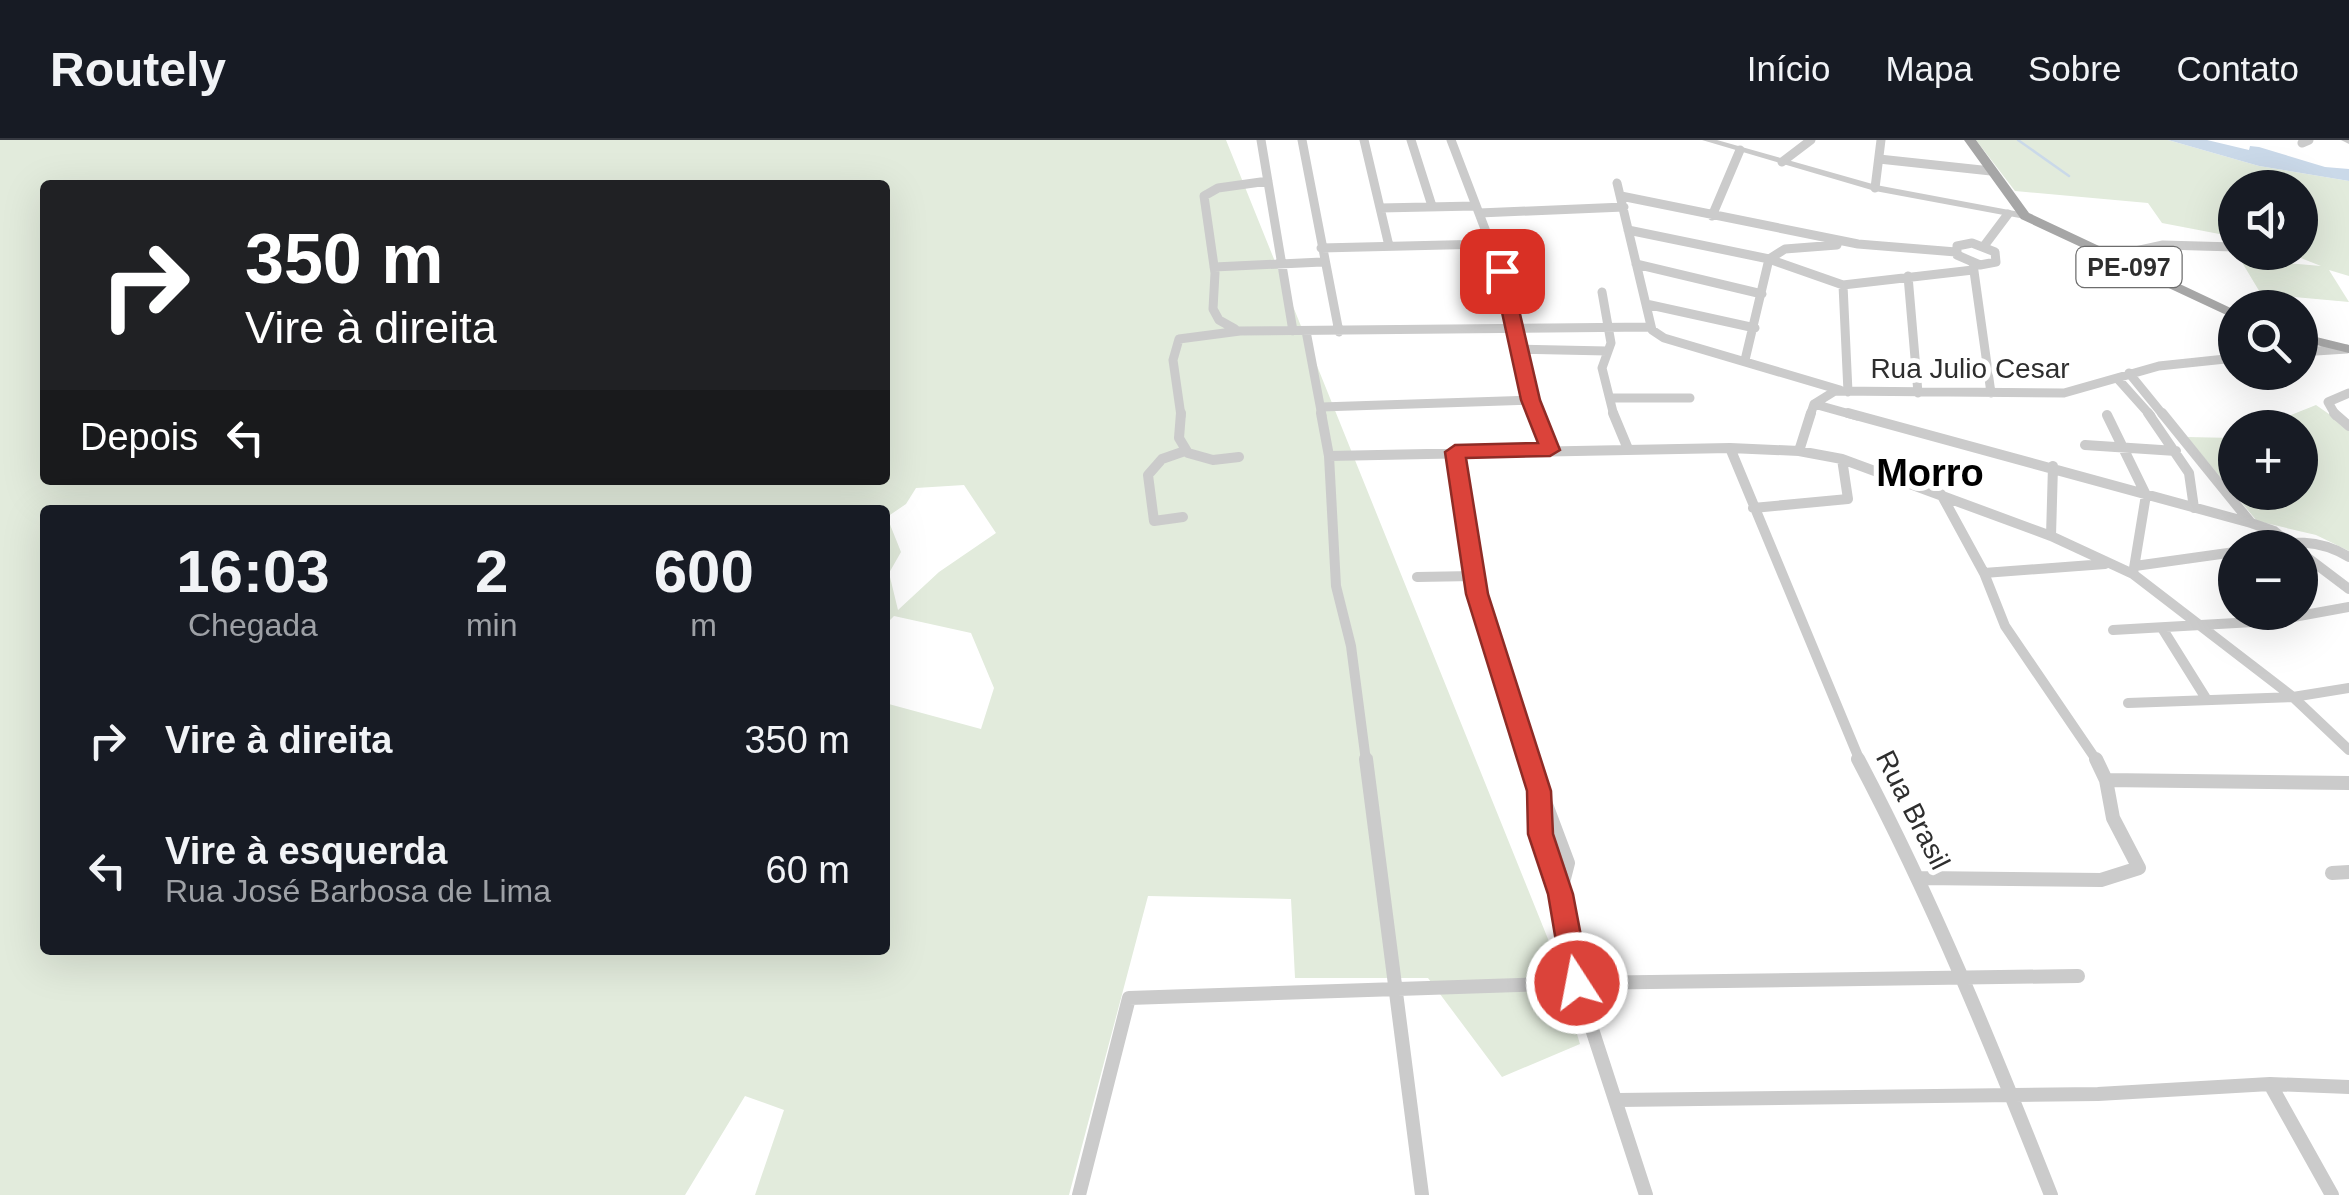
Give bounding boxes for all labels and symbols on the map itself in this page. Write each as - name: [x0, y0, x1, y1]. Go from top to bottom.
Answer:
- pin: [1460, 229, 1545, 314]
- road number: PE-097: [2076, 247, 2182, 287]
- street label: Rua Julio Cesar: [1870, 353, 2070, 384]
- district label: Morro: [1876, 452, 1984, 494]
- street label: Rua Brasil: [1870, 745, 1956, 875]
- position arrow: [1525, 931, 1629, 1035]

